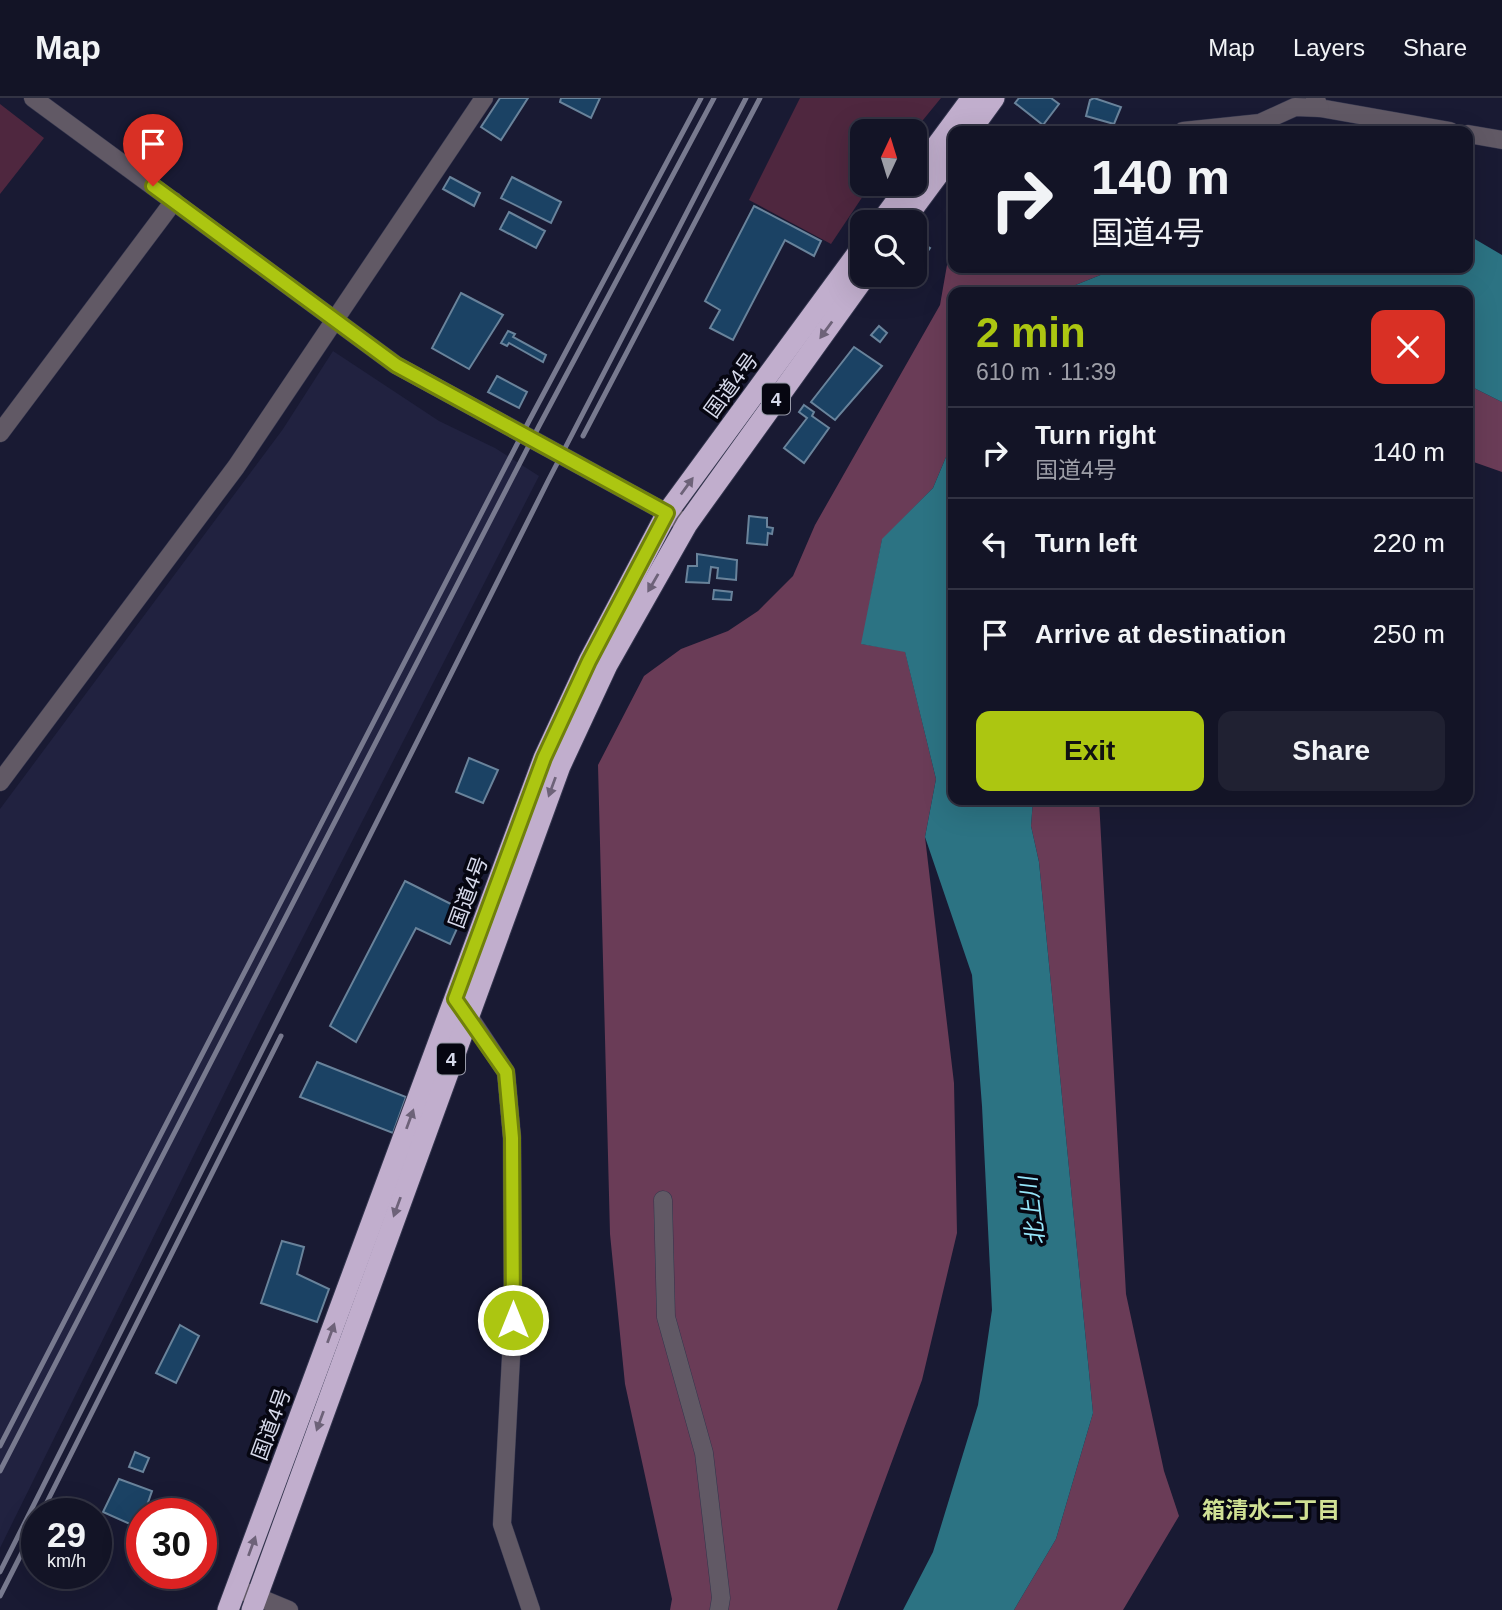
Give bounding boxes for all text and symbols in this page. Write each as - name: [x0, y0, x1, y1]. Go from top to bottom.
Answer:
- text: Map: [35, 29, 101, 66]
- text: Map: [1208, 34, 1255, 61]
- text: Layers: [1293, 34, 1365, 61]
- text: Share: [1403, 34, 1467, 61]
- pin: [123, 114, 183, 186]
- north arrow: [850, 119, 928, 196]
- map controls: [850, 119, 927, 287]
- icon: arrive: [134, 125, 172, 163]
- text: 140 m: [1091, 150, 1230, 204]
- icon: right: [976, 154, 1067, 245]
- button: search: [850, 210, 927, 287]
- text: 国道4号: [1091, 215, 1205, 251]
- text: 2 min: [976, 309, 1086, 356]
- button: close: [1371, 310, 1445, 384]
- one-way arrow: [819, 321, 833, 339]
- street label: 国道4号: [700, 348, 762, 422]
- text: 610 m · 11:39: [976, 359, 1116, 385]
- road number: 4: [762, 384, 790, 414]
- text: Turn right: [1035, 420, 1156, 450]
- icon: right: [976, 434, 1014, 472]
- text: 140 m: [1373, 437, 1445, 467]
- text: 国道4号: [1035, 457, 1117, 483]
- one-way arrow: [680, 477, 694, 495]
- icon: left: [976, 525, 1014, 563]
- text: Turn left: [1035, 528, 1137, 558]
- text: 220 m: [1373, 528, 1445, 558]
- one-way arrow: [647, 574, 659, 593]
- icon: arrive: [976, 616, 1014, 654]
- text: Arrive at destination: [1035, 619, 1286, 649]
- text: 250 m: [1373, 619, 1445, 649]
- button: Exit: [976, 711, 1204, 791]
- button: Share: [1218, 711, 1445, 791]
- one-way arrow: [546, 776, 557, 797]
- street label: 国道4号: [444, 853, 492, 931]
- road number: 4: [437, 1043, 465, 1074]
- one-way arrow: [405, 1109, 416, 1130]
- water label: 北上川: [1015, 1172, 1049, 1247]
- one-way arrow: [391, 1197, 402, 1218]
- position arrow: [476, 1283, 550, 1357]
- one-way arrow: [326, 1322, 337, 1343]
- street label: 国道4号: [247, 1385, 295, 1463]
- one-way arrow: [314, 1411, 325, 1432]
- district label: 箱清水二丁目: [1202, 1497, 1340, 1523]
- speed limit sign: 30: [126, 1498, 217, 1589]
- text: 29: [47, 1515, 86, 1554]
- one-way arrow: [247, 1535, 258, 1556]
- text: km/h: [47, 1551, 86, 1571]

